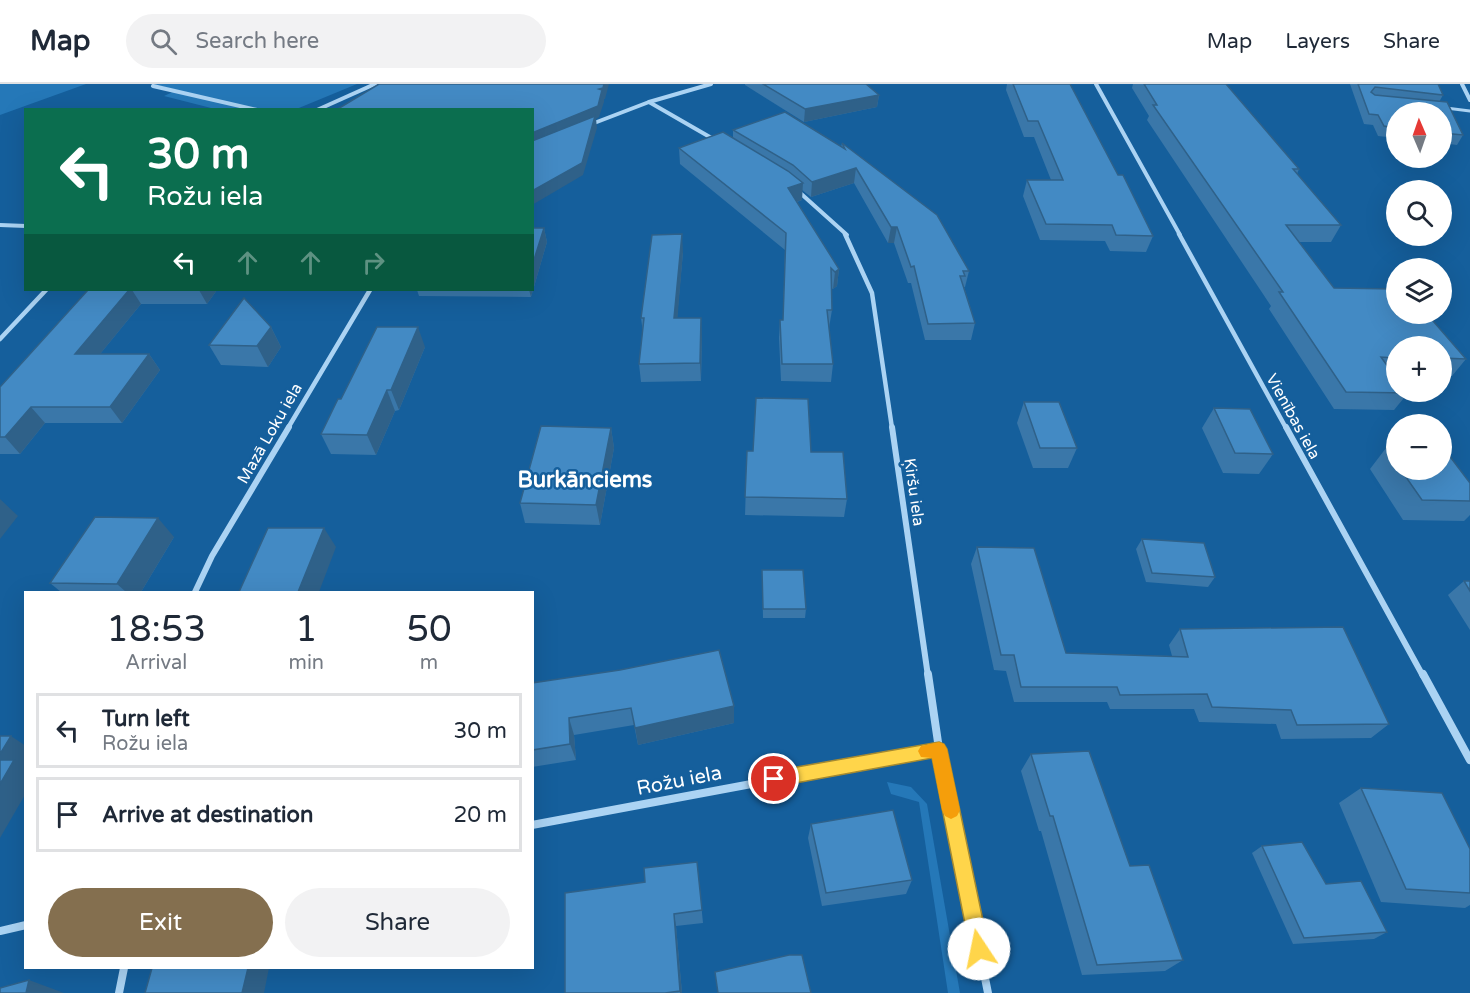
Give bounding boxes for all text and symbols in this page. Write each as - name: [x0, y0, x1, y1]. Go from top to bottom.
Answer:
- search box: [126, 14, 546, 68]
- text: Map: [30, 24, 90, 58]
- icon: search: [147, 25, 180, 58]
- text: Search here: [195, 28, 319, 54]
- text: Map: [1207, 29, 1252, 54]
- text: Layers: [1285, 29, 1350, 54]
- text: Share: [1383, 29, 1440, 54]
- north arrow: [1386, 102, 1452, 168]
- map controls: [1386, 102, 1452, 480]
- text: 30 m: [147, 129, 249, 180]
- icon: left: [48, 132, 126, 210]
- text: Rožu iela: [147, 180, 263, 213]
- button: search: [1386, 180, 1452, 246]
- icon: left: [168, 246, 201, 279]
- icon: ahead: [231, 246, 264, 279]
- icon: ahead: [294, 246, 327, 279]
- icon: right: [357, 246, 390, 279]
- button: layers: [1386, 258, 1452, 324]
- button: +: [1386, 336, 1452, 402]
- street label: Vienības iela: [1261, 370, 1325, 463]
- street label: Mazā Loku iela: [233, 380, 307, 487]
- button: −: [1386, 414, 1452, 480]
- street label: Ķiršu iela: [899, 457, 929, 527]
- district label: Burkānciems: [518, 467, 653, 493]
- text: 18:53: [106, 608, 206, 651]
- text: 1: [295, 608, 318, 651]
- text: 50: [406, 608, 452, 651]
- text: Arrival: [125, 651, 187, 675]
- text: min: [289, 651, 324, 675]
- text: m: [420, 651, 438, 675]
- text: Turn left: [102, 706, 190, 732]
- icon: left: [51, 714, 84, 747]
- text: 30 m: [453, 718, 507, 744]
- text: Rožu iela: [102, 732, 188, 756]
- pin: [748, 753, 799, 804]
- street label: Rožu iela: [635, 761, 724, 801]
- icon: arrive: [757, 762, 790, 795]
- icon: arrive: [51, 798, 84, 831]
- text: Arrive at destination: [102, 802, 313, 828]
- text: 20 m: [453, 802, 507, 828]
- button: Exit: [48, 888, 273, 957]
- button: Share: [285, 888, 510, 957]
- position arrow: [947, 917, 1011, 981]

